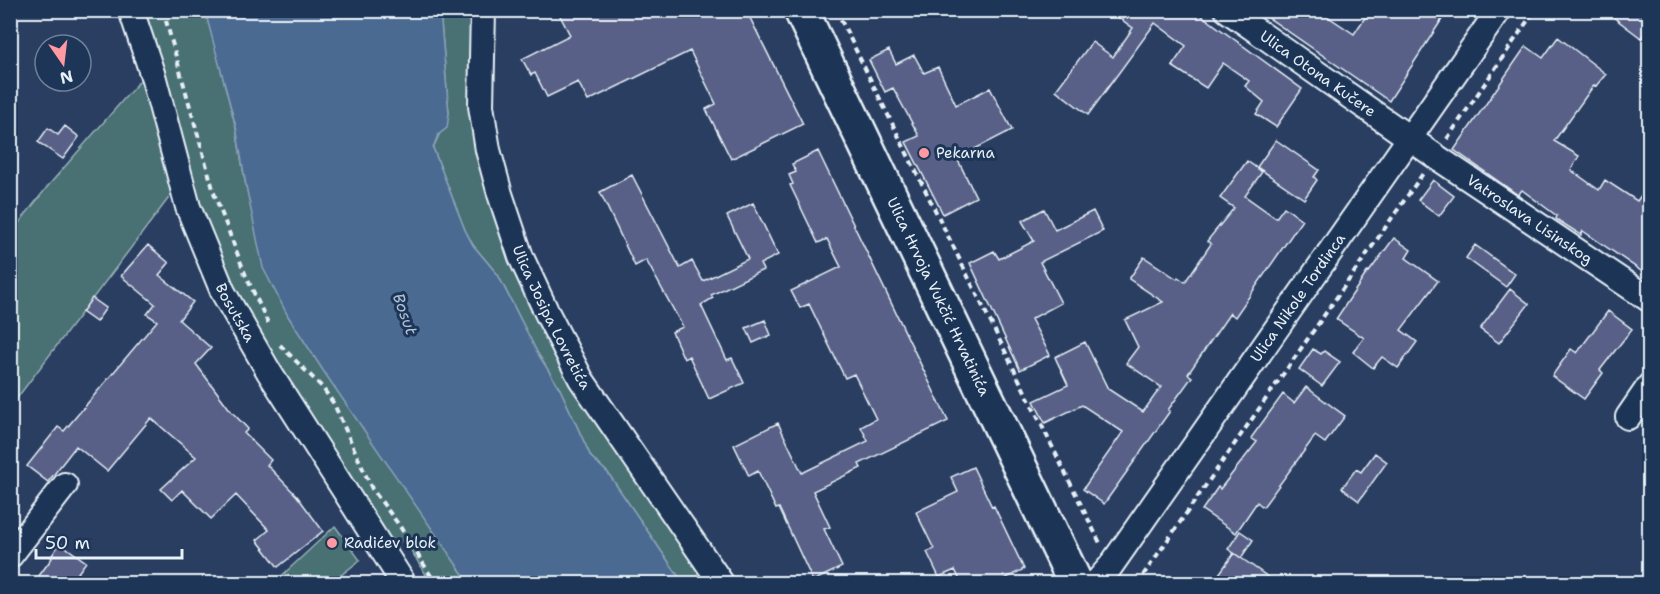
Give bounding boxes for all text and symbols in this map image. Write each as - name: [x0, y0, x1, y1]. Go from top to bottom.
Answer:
- street label: Ulica Otona Kučere: [1256, 26, 1380, 121]
- north arrow: [33, 33, 93, 93]
- text: N: [58, 65, 75, 89]
- place label: Pekarna: [936, 143, 995, 163]
- marker: Pekarna: [917, 146, 931, 160]
- street label: Vatroslava Lisinskog: [1463, 170, 1597, 269]
- street label: Ulica Hrvoja Vukčić Hrvatinića: [882, 194, 995, 400]
- street label: Ulica Nikole Tordinca: [1246, 229, 1350, 366]
- street label: Ulica Josipa Lovretića: [508, 243, 596, 394]
- street label: Bosutska: [211, 280, 260, 346]
- water label: Bosut: [388, 290, 422, 338]
- scale bar: [36, 522, 182, 560]
- text: 50 m: [45, 531, 90, 555]
- place label: Radićev blok: [344, 533, 436, 553]
- marker: Radićev blok: [325, 536, 339, 550]

